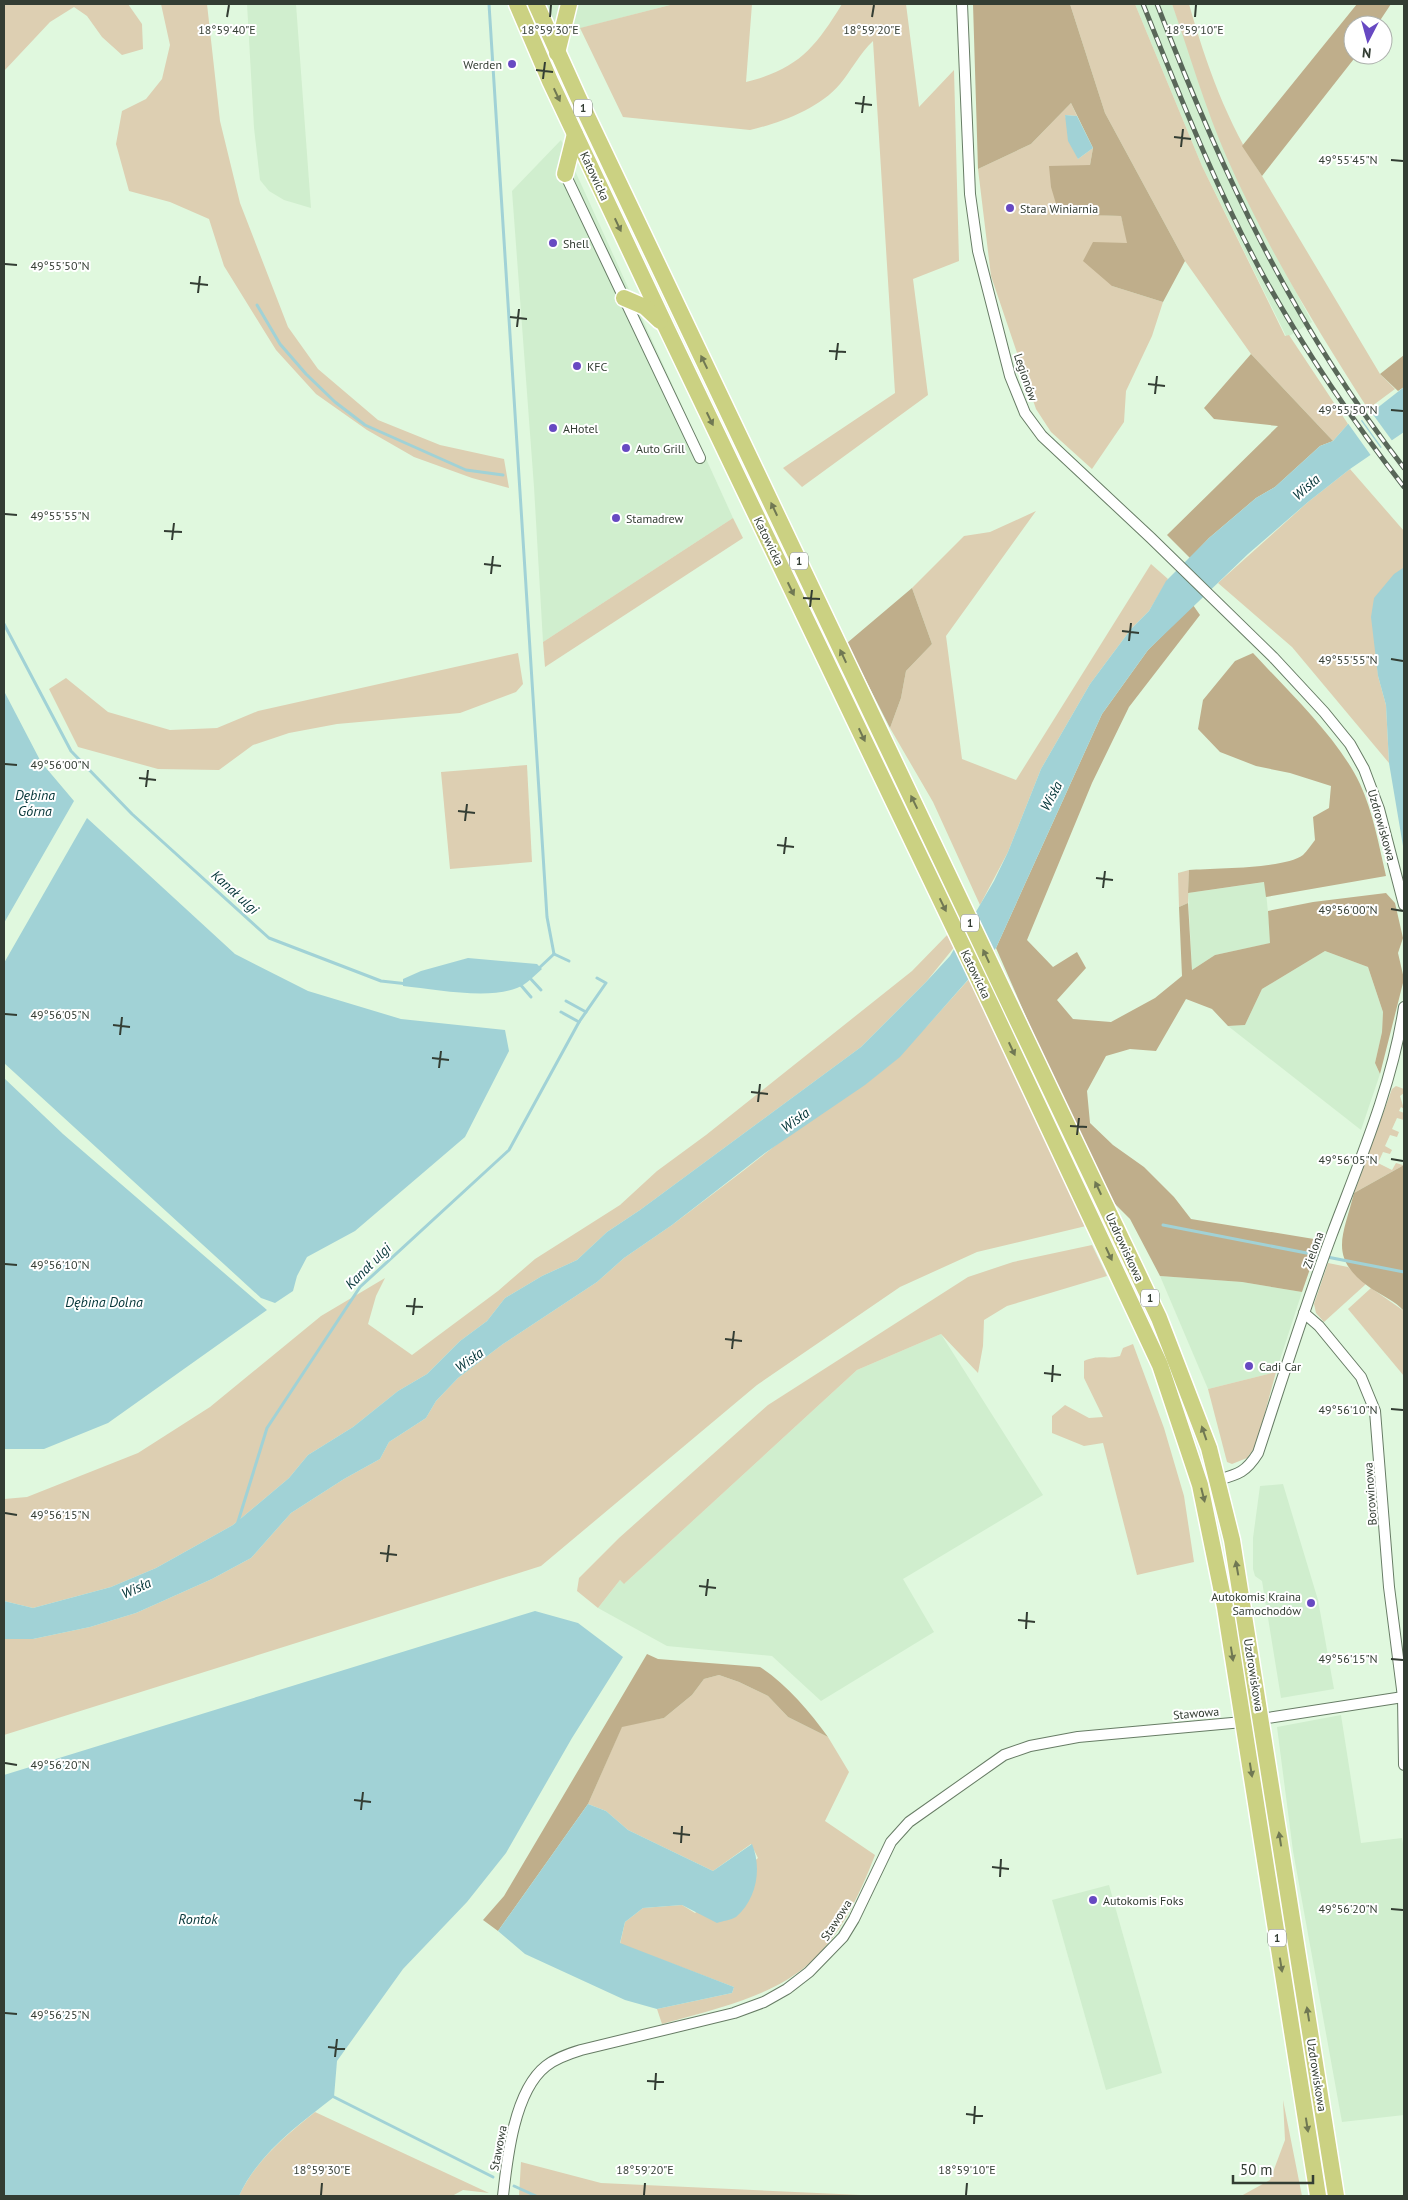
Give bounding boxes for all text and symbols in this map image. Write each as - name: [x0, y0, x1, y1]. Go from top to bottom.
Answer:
- north arrow: [1343, 15, 1393, 65]
- text: 18°59'40"E: [198, 22, 256, 37]
- text: 18°59'30"E: [521, 22, 579, 37]
- text: 18°59'20"E: [843, 22, 901, 37]
- text: 18°59'10"E: [1166, 22, 1224, 37]
- text: N: [1361, 43, 1372, 62]
- place label: Werden: [463, 57, 502, 72]
- marker: Werden: [506, 58, 518, 70]
- one-way arrow: [552, 88, 561, 103]
- road number: 1: [574, 100, 592, 116]
- street label: Katowicka: [577, 149, 613, 203]
- text: 49°55'45"N: [1318, 152, 1378, 167]
- place label: Stara Winiarnia: [1020, 201, 1098, 216]
- marker: Stara Winiarnia: [1004, 202, 1016, 214]
- one-way arrow: [614, 218, 622, 232]
- place label: Shell: [563, 236, 590, 251]
- marker: Shell: [547, 237, 559, 249]
- text: 49°55'50"N: [30, 258, 90, 273]
- street label: Legionów: [1011, 351, 1041, 403]
- one-way arrow: [700, 355, 708, 369]
- place label: KFC: [587, 359, 608, 374]
- marker: KFC: [571, 360, 583, 372]
- text: 49°55'50"N: [1318, 402, 1378, 417]
- one-way arrow: [706, 412, 714, 426]
- place label: AHotel: [563, 421, 599, 436]
- marker: AHotel: [547, 422, 559, 434]
- place label: Auto Grill: [636, 441, 685, 456]
- marker: Auto Grill: [620, 442, 632, 454]
- water label: Wisła: [1288, 470, 1324, 504]
- one-way arrow: [770, 502, 778, 516]
- text: 49°55'55"N: [30, 508, 90, 523]
- place label: Stamadrew: [626, 511, 684, 526]
- marker: Stamadrew: [610, 512, 622, 524]
- street label: Katowicka: [751, 514, 787, 568]
- road number: 1: [790, 552, 808, 570]
- one-way arrow: [787, 581, 796, 596]
- one-way arrow: [839, 649, 847, 663]
- text: 49°55'55"N: [1318, 652, 1378, 667]
- one-way arrow: [858, 728, 866, 742]
- text: 49°56'00"N: [30, 757, 90, 772]
- water label: Wisła: [1036, 778, 1066, 814]
- water label: Dębina Górna: [15, 786, 55, 820]
- street label: Uzdrowiskowa: [1365, 787, 1399, 863]
- one-way arrow: [909, 795, 917, 809]
- water label: Kanał ulgi: [208, 866, 263, 918]
- one-way arrow: [939, 898, 947, 913]
- text: 49°56'00"N: [1318, 902, 1378, 917]
- road number: 1: [961, 914, 979, 931]
- street label: Katowicka: [958, 947, 994, 1001]
- one-way arrow: [981, 949, 989, 963]
- text: 49°56'05"N: [30, 1007, 90, 1022]
- one-way arrow: [1008, 1042, 1016, 1056]
- water label: Wisła: [777, 1104, 813, 1136]
- text: 49°56'05"N: [1318, 1152, 1378, 1167]
- one-way arrow: [1093, 1181, 1101, 1195]
- street label: Uzdrowiskowa: [1103, 1210, 1147, 1284]
- street label: Zielona: [1299, 1229, 1327, 1271]
- water label: Kanał ulgi: [341, 1239, 395, 1293]
- one-way arrow: [1105, 1247, 1113, 1261]
- text: 49°56'10"N: [30, 1257, 90, 1272]
- road number: 1: [1141, 1290, 1159, 1306]
- water label: Dębina Dolna: [65, 1293, 143, 1311]
- water label: Wisła: [451, 1344, 487, 1376]
- place label: Cadi Car: [1259, 1359, 1301, 1374]
- marker: Cadi Car: [1243, 1360, 1255, 1372]
- text: 49°56'10"N: [1318, 1402, 1378, 1417]
- one-way arrow: [1200, 1425, 1208, 1440]
- street label: Borowinowa: [1360, 1462, 1380, 1526]
- one-way arrow: [1199, 1487, 1207, 1502]
- text: 49°56'15"N: [30, 1507, 90, 1522]
- one-way arrow: [1232, 1559, 1240, 1575]
- water label: Wisła: [118, 1573, 154, 1603]
- place label: Autokomis Kraina Samochodów: [1211, 1589, 1301, 1618]
- marker: Autokomis Kraina Samochodów: [1305, 1597, 1317, 1609]
- street label: Uzdrowiskowa: [1241, 1637, 1267, 1713]
- one-way arrow: [1229, 1647, 1237, 1663]
- text: 49°56'15"N: [1318, 1651, 1378, 1666]
- street label: Stawowa: [1172, 1704, 1220, 1722]
- text: 49°56'20"N: [30, 1757, 90, 1772]
- one-way arrow: [1247, 1762, 1255, 1778]
- one-way arrow: [1276, 1830, 1284, 1846]
- place label: Autokomis Foks: [1103, 1893, 1184, 1908]
- marker: Autokomis Foks: [1087, 1894, 1099, 1906]
- street label: Stawowa: [817, 1897, 855, 1943]
- text: 49°56'20"N: [1318, 1901, 1378, 1916]
- water label: Rontok: [178, 1910, 218, 1928]
- road number: 1: [1268, 1930, 1286, 1946]
- one-way arrow: [1278, 1957, 1286, 1973]
- one-way arrow: [1304, 2006, 1312, 2022]
- text: 49°56'25"N: [30, 2007, 90, 2022]
- street label: Uzdrowiskowa: [1304, 2037, 1330, 2113]
- one-way arrow: [1303, 2118, 1311, 2134]
- street label: Stawowa: [486, 2124, 510, 2172]
- scale bar: [1233, 2152, 1313, 2184]
- text: 50 m: [1240, 2160, 1273, 2179]
- text: 18°59'30"E: [293, 2162, 351, 2177]
- text: 18°59'20"E: [616, 2162, 674, 2177]
- text: 18°59'10"E: [938, 2162, 996, 2177]

